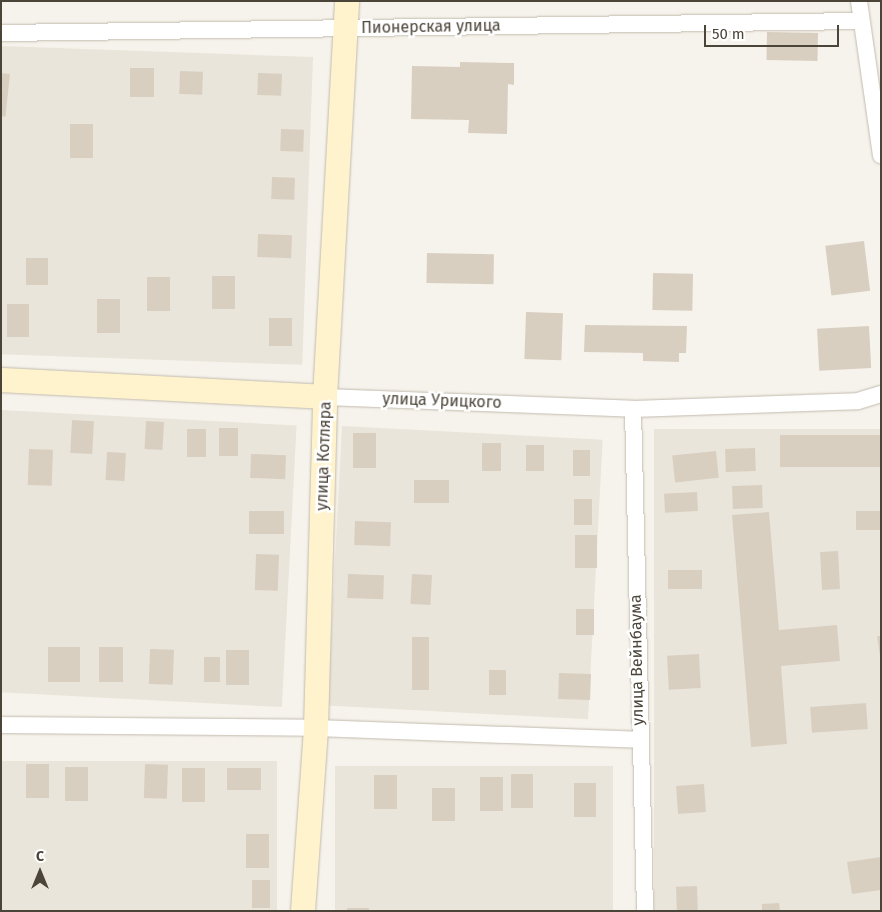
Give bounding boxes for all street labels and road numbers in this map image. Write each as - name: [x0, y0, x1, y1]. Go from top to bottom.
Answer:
- street label: Пионерская улица: [361, 16, 501, 38]
- street label: улица Урицкого: [382, 389, 502, 413]
- street label: улица Котляра: [312, 401, 336, 511]
- street label: улица Вейнбаума: [626, 594, 648, 726]

